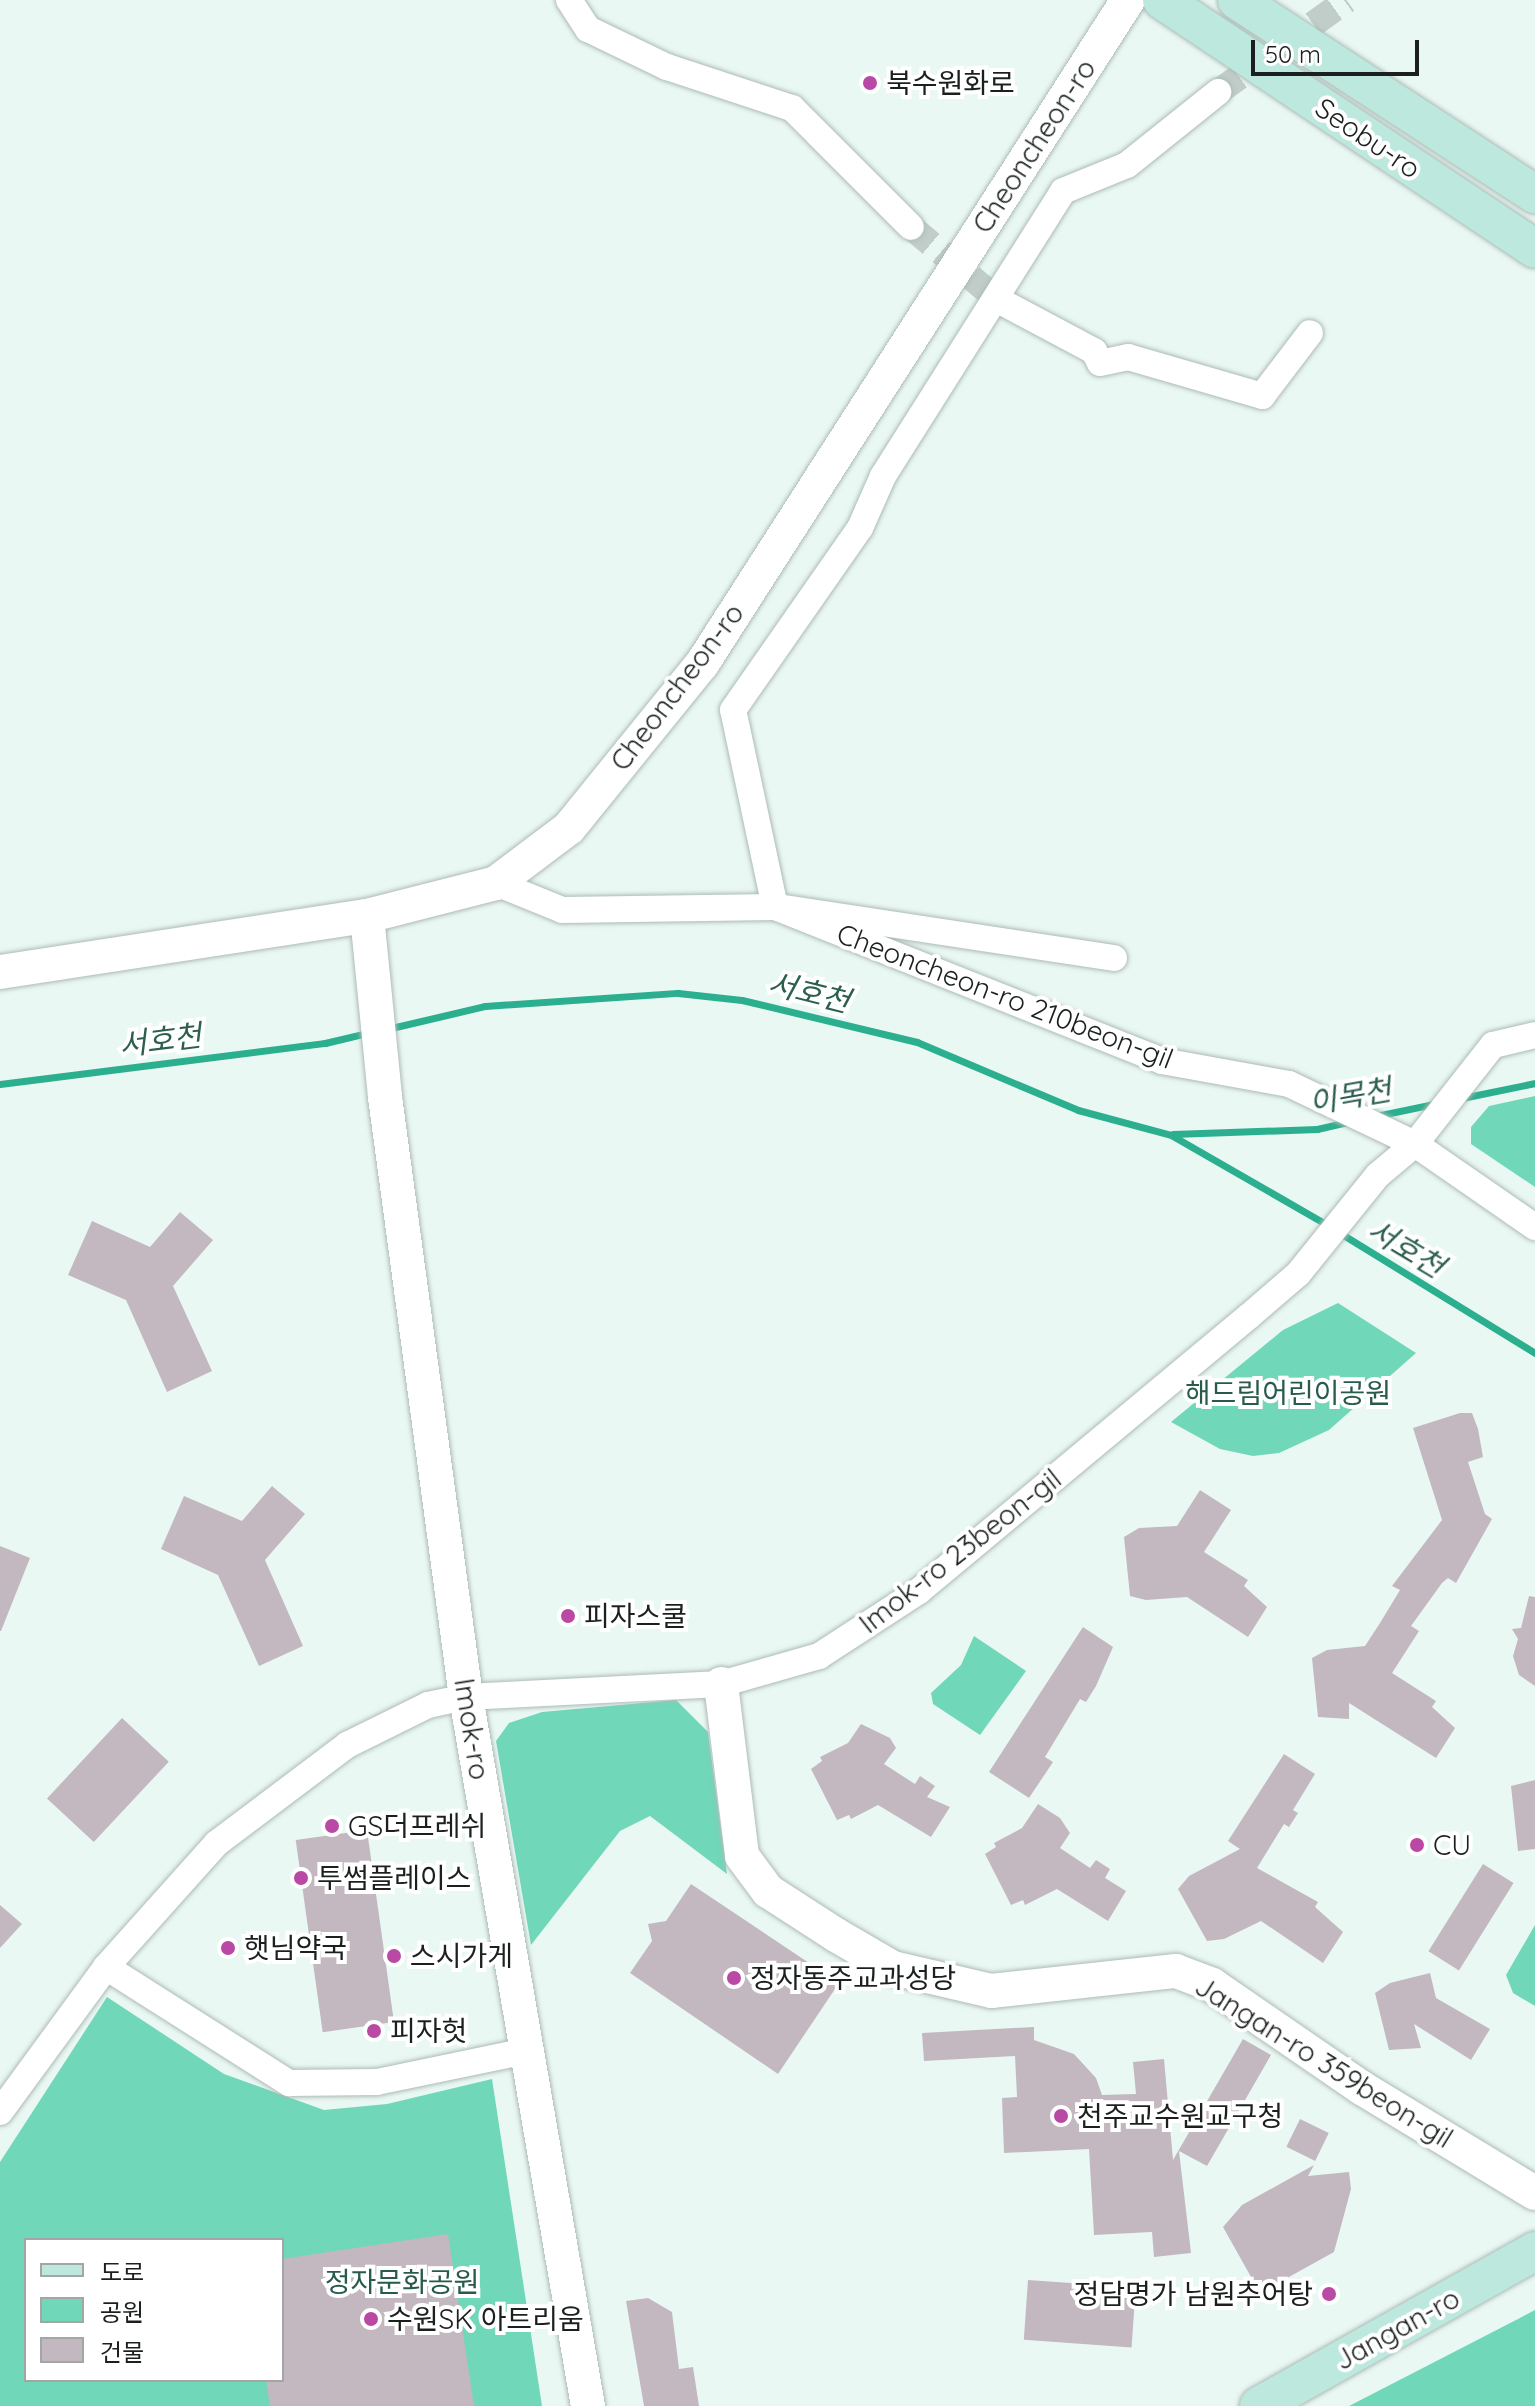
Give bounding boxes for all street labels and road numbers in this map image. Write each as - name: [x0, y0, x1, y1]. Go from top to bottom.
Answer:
- street label: Cheoncheon-ro: [965, 53, 1103, 239]
- street label: Seobu-ro: [1309, 91, 1427, 185]
- street label: Cheoncheon-ro: [603, 597, 751, 777]
- street label: Cheoncheon-ro 210beon-gil: [832, 916, 1178, 1076]
- street label: Imok-ro 23beon-gil: [852, 1462, 1068, 1640]
- street label: Imok-ro: [447, 1676, 497, 1782]
- street label: Jangan-ro 359beon-gil: [1189, 1969, 1459, 2155]
- street label: Jangan-ro: [1329, 2281, 1465, 2377]

